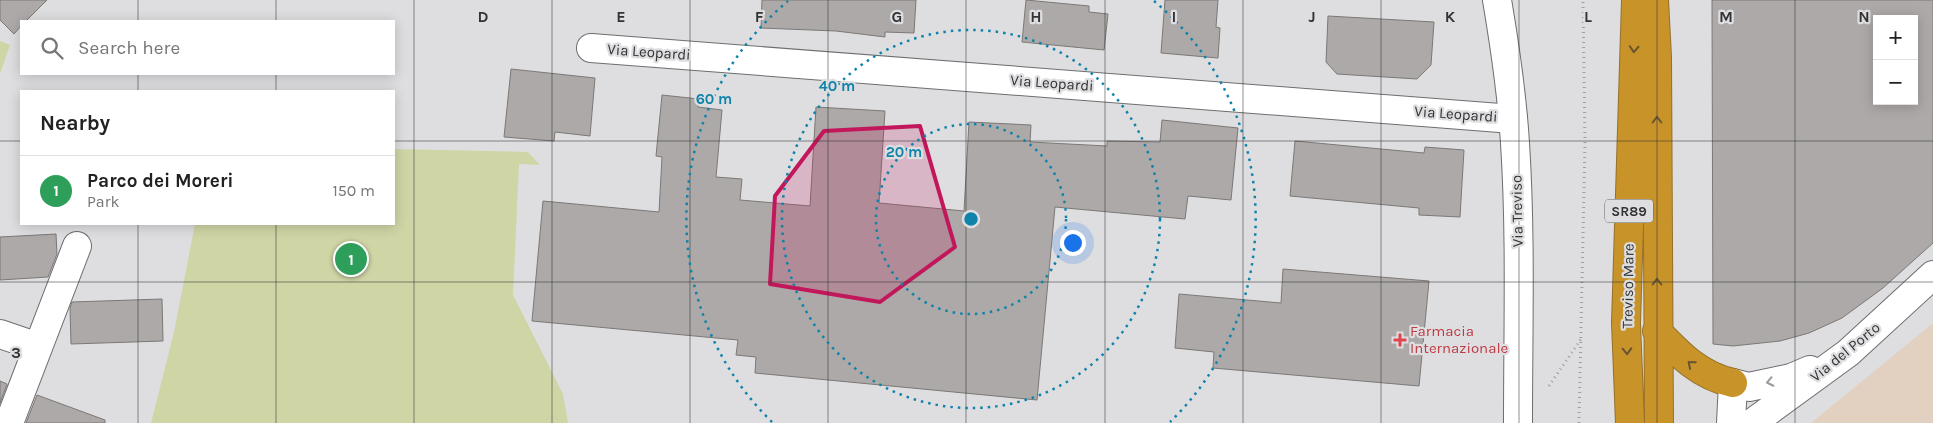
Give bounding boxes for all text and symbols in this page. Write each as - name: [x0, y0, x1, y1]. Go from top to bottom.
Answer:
- text: D: [478, 7, 489, 26]
- text: E: [616, 7, 626, 26]
- text: F: [755, 7, 764, 26]
- text: G: [892, 7, 902, 26]
- text: H: [1030, 7, 1042, 26]
- text: I: [1172, 7, 1176, 26]
- text: J: [1308, 7, 1316, 26]
- text: K: [1445, 7, 1456, 26]
- text: L: [1584, 7, 1592, 26]
- text: M: [1719, 7, 1733, 26]
- text: N: [1858, 7, 1870, 26]
- map controls: [1873, 15, 1918, 105]
- button: +: [1873, 15, 1918, 60]
- search box: [20, 20, 395, 75]
- icon: search: [38, 34, 66, 62]
- text: Search here: [78, 37, 180, 59]
- street label: Via Leopardi: [607, 40, 691, 64]
- one-way arrow: [1628, 45, 1639, 53]
- button: −: [1873, 60, 1918, 105]
- street label: Via Leopardi: [1010, 71, 1094, 95]
- text: 40 m: [819, 77, 855, 95]
- text: 60 m: [696, 90, 732, 108]
- street label: Via Leopardi: [1414, 102, 1498, 126]
- text: Nearby: [40, 111, 110, 135]
- one-way arrow: [1652, 116, 1662, 124]
- text: 20 m: [886, 143, 922, 161]
- text: Parco dei Moreri: [87, 170, 234, 192]
- street label: Via Treviso: [1507, 175, 1527, 247]
- text: 1: [53, 181, 59, 200]
- text: 150 m: [332, 181, 375, 200]
- text: Park: [87, 192, 119, 211]
- road number: SR89: [1605, 200, 1653, 222]
- centre of rings: [962, 210, 980, 228]
- your location: [1060, 230, 1086, 256]
- pin: 1: [335, 240, 367, 278]
- street label: Treviso Mare: [1618, 243, 1638, 329]
- one-way arrow: [1652, 278, 1662, 286]
- street label: Via del Porto: [1806, 318, 1884, 386]
- place label: Farmacia Internazionale: [1410, 322, 1508, 357]
- marker: Farmacia Internazionale: [1394, 334, 1406, 346]
- text: 3: [11, 343, 21, 362]
- one-way arrow: [1622, 347, 1633, 355]
- one-way arrow: [1687, 360, 1696, 369]
- one-way arrow: [1765, 377, 1774, 387]

